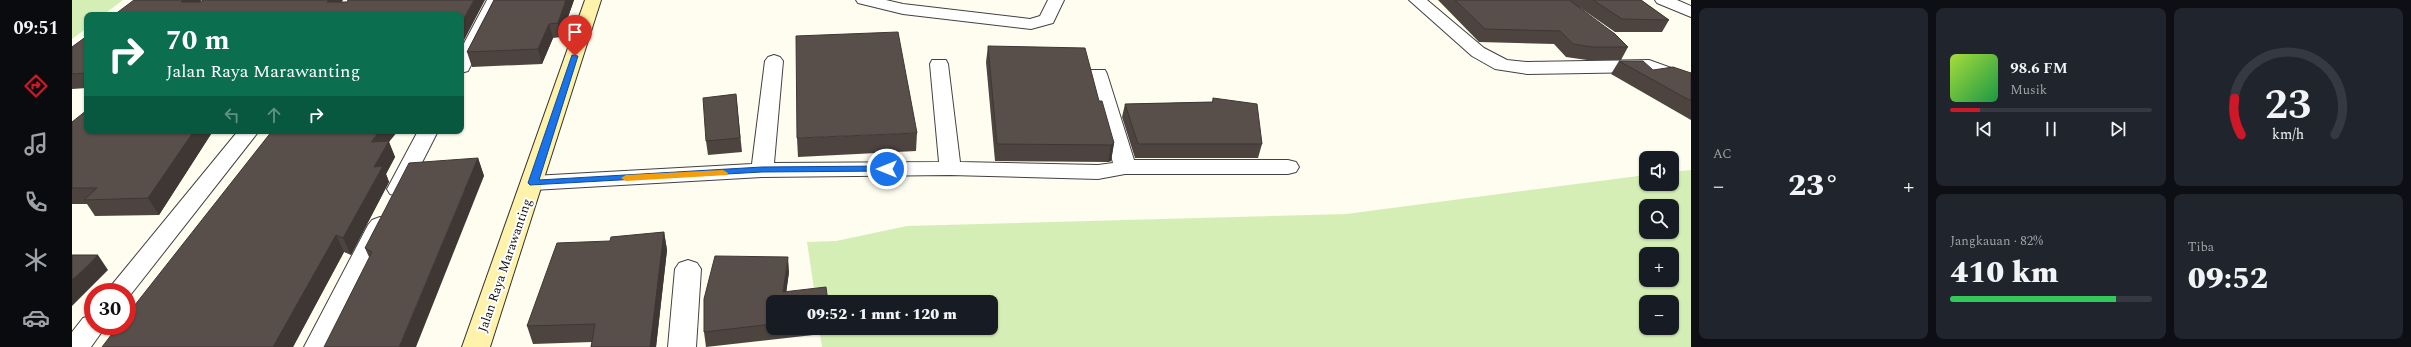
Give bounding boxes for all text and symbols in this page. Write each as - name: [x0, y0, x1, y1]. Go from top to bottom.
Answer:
- text: 09:51: [13, 15, 59, 42]
- pin: [558, 15, 592, 56]
- text: 70 m: [166, 19, 230, 62]
- icon: arrive: [564, 21, 586, 43]
- icon: right: [100, 28, 152, 80]
- text: 98.6 FM: [2010, 57, 2068, 80]
- text: Jalan Raya Marawanting: [166, 58, 360, 85]
- icon: directions: [22, 72, 50, 100]
- text: 23: [2265, 74, 2312, 137]
- text: Musik: [2010, 80, 2047, 100]
- icon: left: [221, 104, 243, 126]
- icon: ahead: [263, 104, 285, 126]
- icon: right: [305, 104, 327, 126]
- icon: previous: [1973, 118, 1995, 140]
- icon: pause: [2040, 118, 2062, 140]
- icon: next: [2107, 118, 2129, 140]
- text: km/h: [2272, 124, 2304, 146]
- icon: music: [22, 130, 50, 158]
- text: AC: [1713, 144, 1732, 164]
- position arrow: [866, 148, 908, 190]
- map controls: [1639, 151, 1679, 335]
- button: sound: [1639, 151, 1679, 191]
- text: 23°: [1788, 163, 1839, 209]
- text: −: [1713, 170, 1724, 203]
- text: +: [1903, 170, 1914, 203]
- icon: phone: [22, 188, 50, 216]
- street label: Jalan Raya Marawanting: [473, 196, 537, 335]
- button: search: [1639, 199, 1679, 239]
- text: Jangkauan · 82%: [1950, 231, 2043, 251]
- text: Tiba: [2188, 237, 2214, 257]
- icon: climate: [22, 246, 50, 274]
- button: +: [1639, 247, 1679, 287]
- text: 410 km: [1950, 250, 2059, 296]
- text: 09:52: [2188, 256, 2268, 302]
- speed limit sign: 30: [84, 283, 136, 335]
- button: −: [1639, 295, 1679, 335]
- text: 09:52 · 1 mnt · 120 m: [807, 303, 957, 326]
- icon: car: [22, 304, 50, 332]

